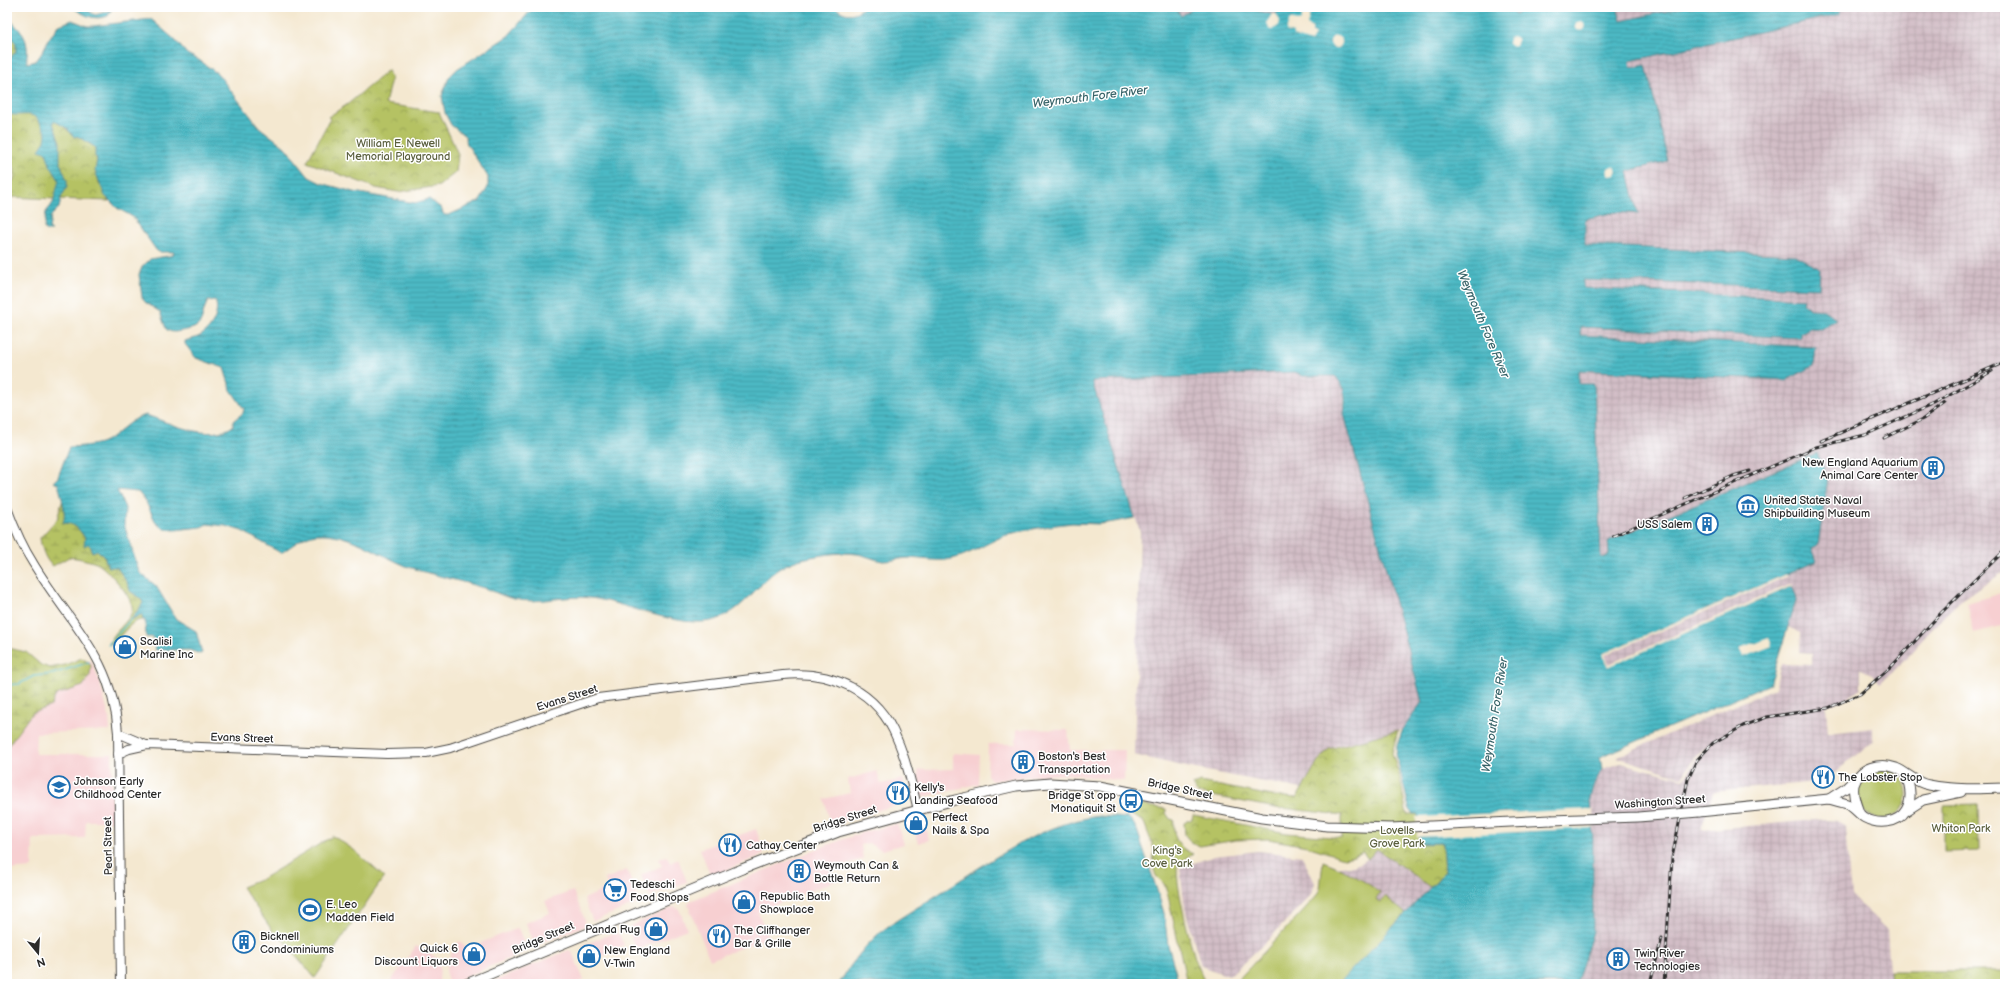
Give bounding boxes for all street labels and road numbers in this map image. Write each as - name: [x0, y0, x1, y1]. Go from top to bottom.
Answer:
- street label: Evans Street: [535, 682, 600, 714]
- street label: Evans Street: [210, 730, 274, 746]
- street label: Bridge Street: [1146, 776, 1214, 802]
- street label: Washington Street: [1614, 792, 1706, 812]
- street label: Bridge Street: [811, 802, 879, 835]
- street label: Pearl Street: [101, 816, 115, 875]
- street label: Bridge Street: [510, 919, 577, 957]

